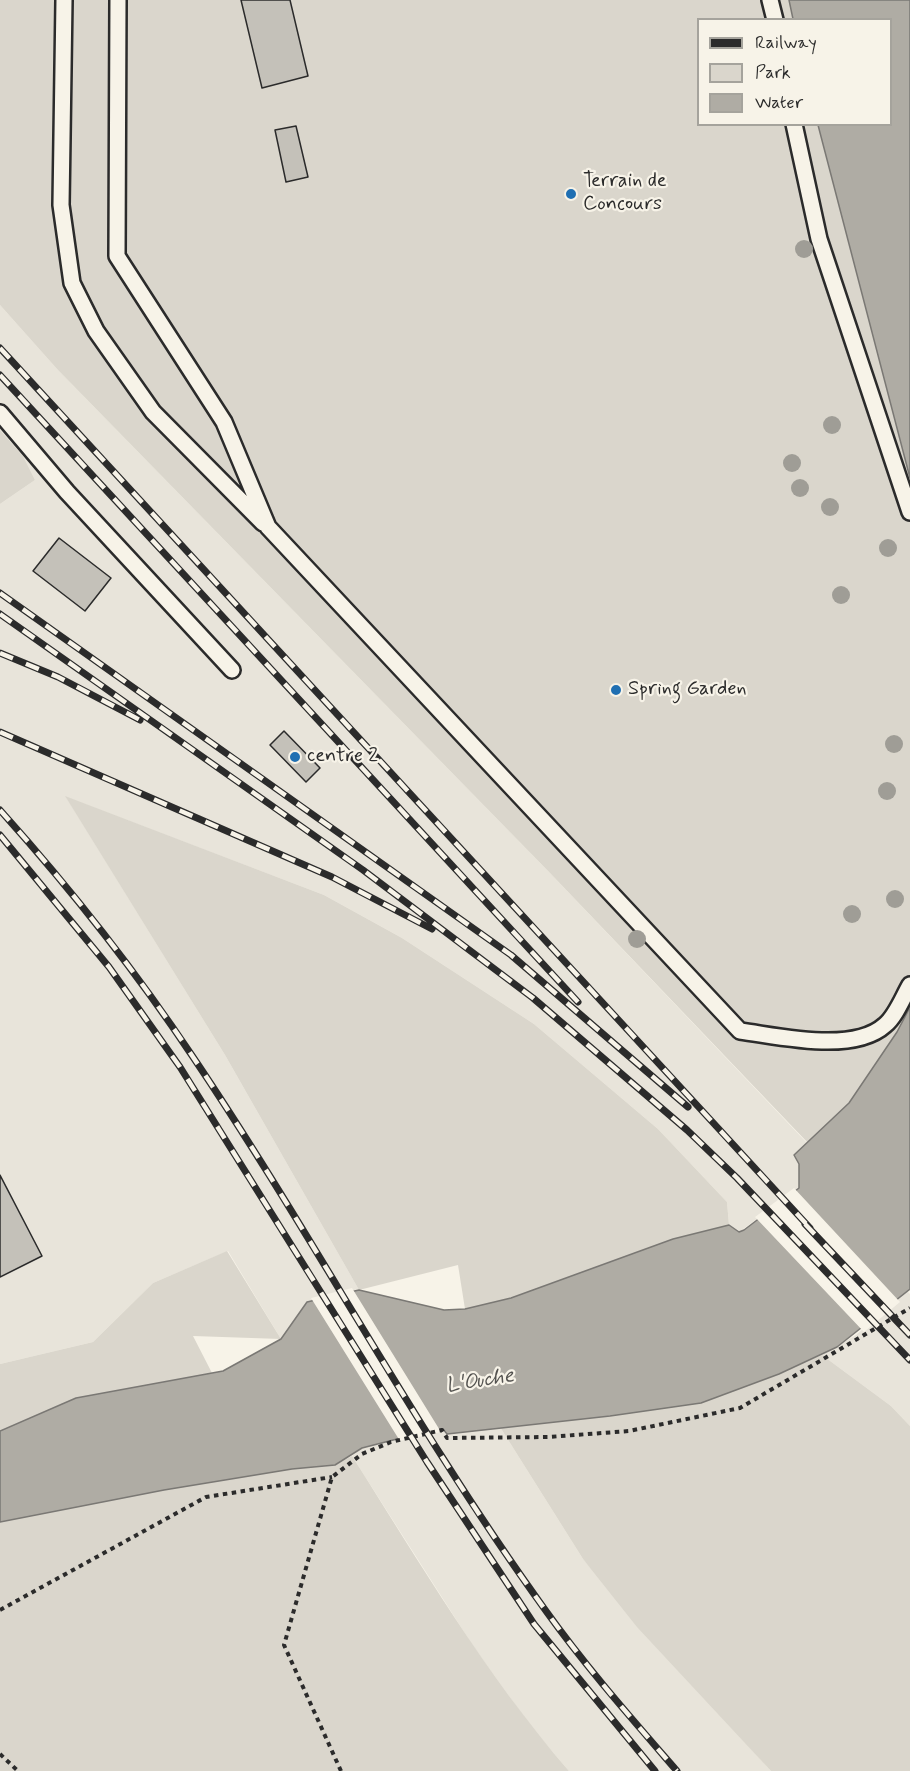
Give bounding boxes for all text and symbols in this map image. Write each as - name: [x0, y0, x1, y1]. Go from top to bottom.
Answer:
- legend: [697, 18, 892, 126]
- text: Railway: [755, 31, 817, 55]
- text: Park: [755, 61, 791, 85]
- text: Water: [755, 91, 803, 115]
- place label: Terrain de Concours: [583, 170, 667, 217]
- marker: Terrain de Concours: [564, 187, 578, 201]
- place label: Spring Garden: [628, 678, 747, 702]
- marker: Spring Garden: [609, 683, 623, 697]
- place label: centre 2: [307, 745, 378, 769]
- marker: centre 2: [288, 750, 302, 764]
- water label: L'Ouche: [444, 1364, 516, 1400]

